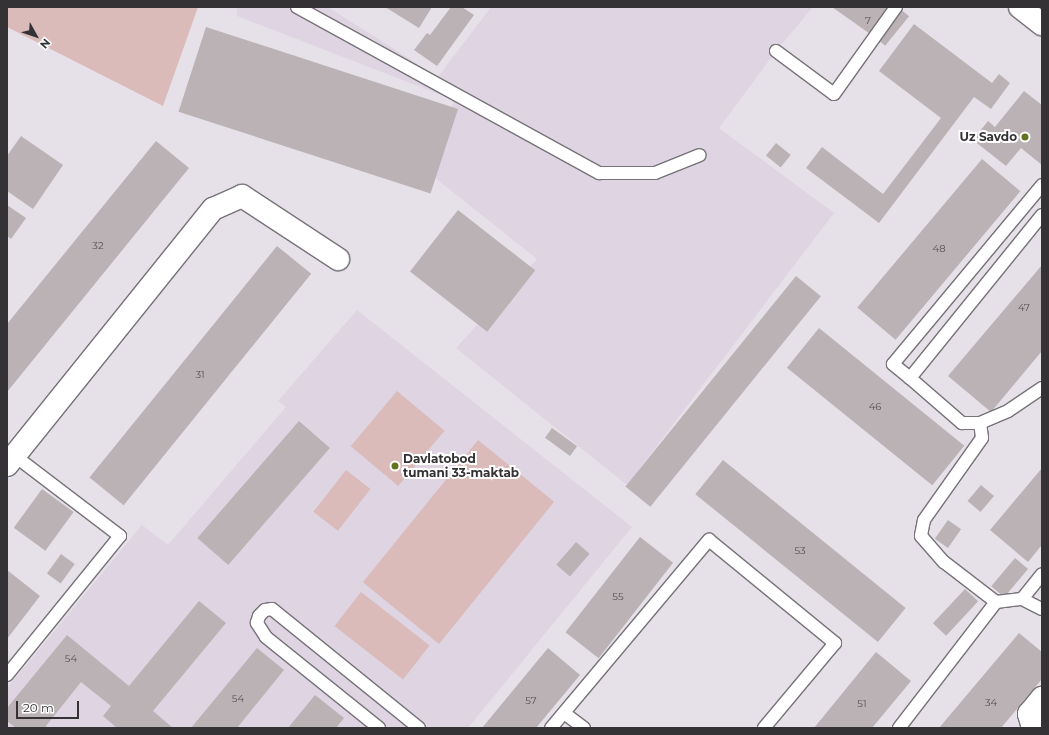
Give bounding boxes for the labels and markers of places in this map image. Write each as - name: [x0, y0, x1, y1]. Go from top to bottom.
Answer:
- place label: Uz Savdo: [960, 130, 1017, 144]
- marker: Uz Savdo: [1020, 132, 1030, 142]
- place label: Davlatobod tumani 33-maktab: [403, 452, 519, 480]
- marker: Davlatobod tumani 33-maktab: [390, 461, 400, 471]

